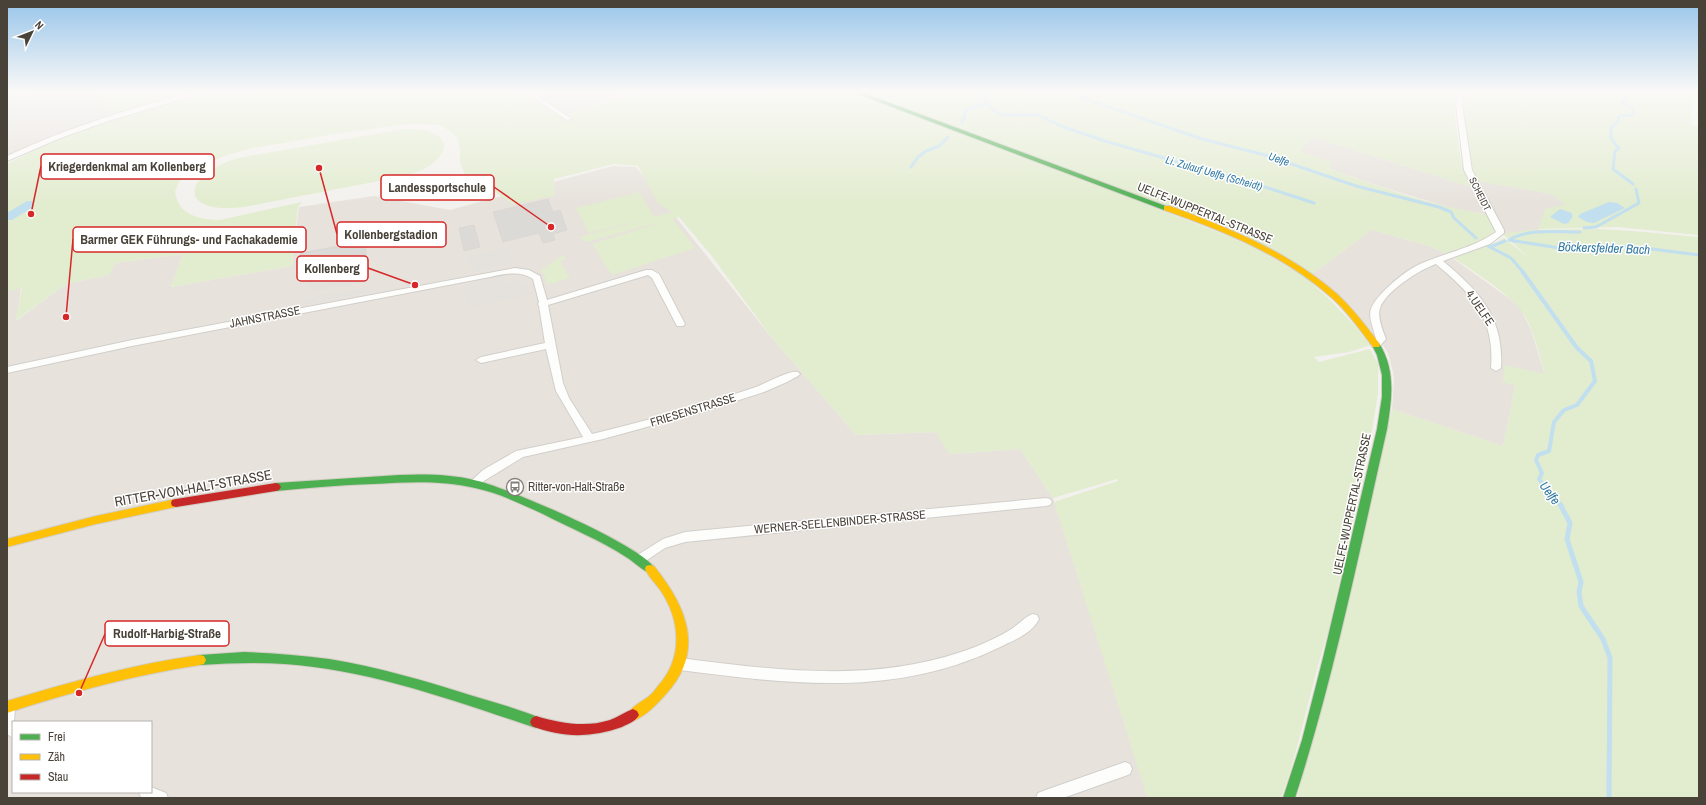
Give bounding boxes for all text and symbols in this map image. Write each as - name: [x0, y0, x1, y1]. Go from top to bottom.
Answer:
- north arrow: [12, 12, 52, 52]
- text: N: [32, 18, 47, 32]
- water label: Uelfe: [1267, 149, 1291, 169]
- water label: Li. Zulauf Uelfe (Scheidt): [1164, 152, 1264, 194]
- callout: Kriegerdenkmal am Kollenberg: [41, 154, 214, 179]
- text: Kriegerdenkmal am Kollenberg: [48, 158, 206, 175]
- callout: Landessportschule: [381, 175, 494, 200]
- street label: SCHEIDT: [1466, 175, 1494, 213]
- text: Landessportschule: [388, 179, 486, 196]
- street label: UELFE-WUPPERTAL-STRASSE: [1135, 179, 1275, 247]
- callout: Kollenbergstadion: [337, 222, 446, 247]
- text: Kollenbergstadion: [344, 226, 438, 243]
- callout: Barmer GEK Führungs- und Fachakademie: [73, 227, 306, 252]
- text: Barmer GEK Führungs- und Fachakademie: [80, 231, 298, 248]
- water label: Böckersfelder Bach: [1558, 238, 1651, 258]
- callout: Kollenberg: [297, 256, 368, 281]
- text: Kollenberg: [304, 260, 360, 277]
- street label: 4.UELFE: [1462, 287, 1498, 329]
- street label: JAHNSTRASSE: [228, 302, 302, 332]
- street label: FRIESENSTRASSE: [648, 389, 738, 431]
- street label: UELFE-WUPPERTAL-STRASSE: [1329, 432, 1375, 576]
- street label: RITTER-VON-HALT-STRASSE: [113, 465, 273, 511]
- bus stop icon: Ritter-von-Halt-Straße: [505, 477, 525, 497]
- water label: Uelfe: [1536, 478, 1564, 508]
- place label: Ritter-von-Halt-Straße: [528, 479, 625, 495]
- street label: WERNER-SEELENBINDER-STRASSE: [754, 507, 926, 537]
- callout: Rudolf-Harbig-Straße: [105, 621, 229, 646]
- text: Rudolf-Harbig-Straße: [113, 625, 221, 642]
- legend: [12, 721, 152, 793]
- text: Frei: [48, 729, 66, 745]
- text: Zäh: [48, 749, 65, 765]
- text: Stau: [48, 769, 68, 785]

